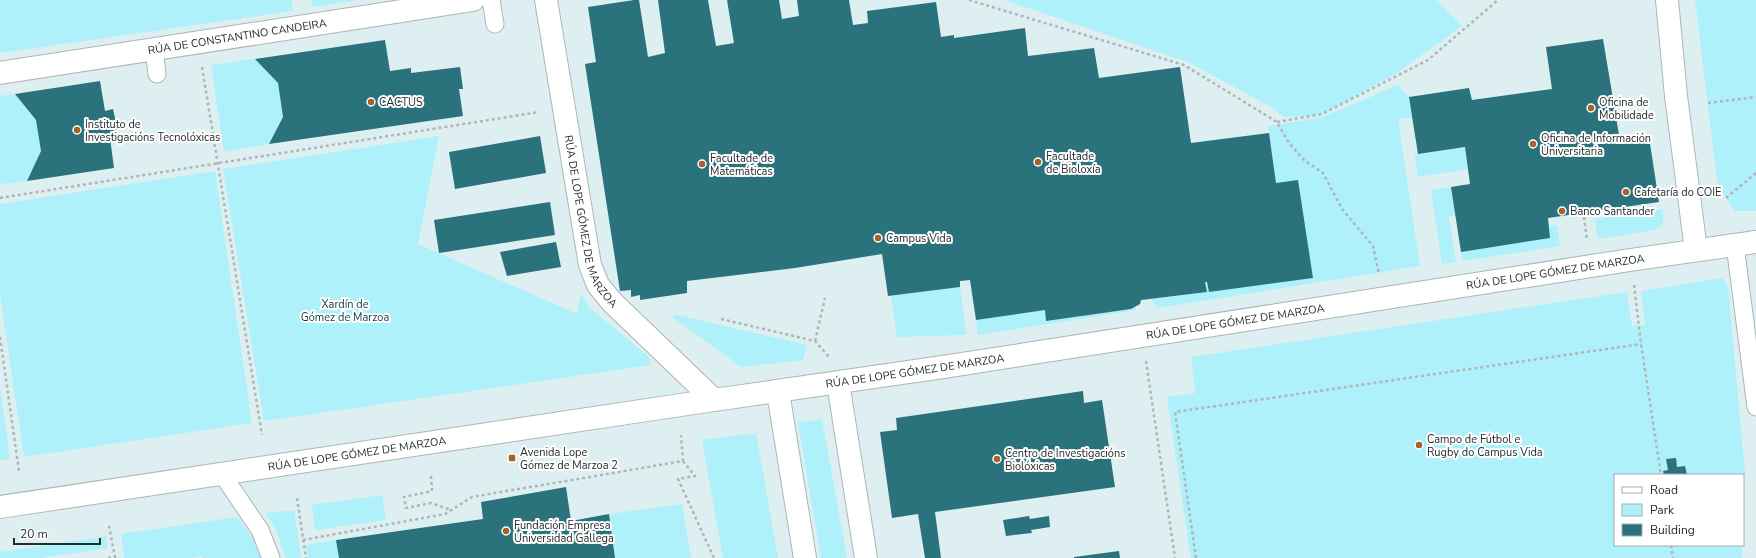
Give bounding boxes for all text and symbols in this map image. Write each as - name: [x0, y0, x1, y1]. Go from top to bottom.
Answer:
- street label: RÚA DE CONSTANTINO CANDEIRA: [147, 15, 328, 58]
- place label: CACTUS: [379, 95, 423, 110]
- place label: Oficina de Mobilidade: [1599, 95, 1654, 123]
- marker: CACTUS: [366, 97, 376, 107]
- marker: Oficina de Mobilidade: [1586, 103, 1596, 113]
- place label: Instituto de Investigacións Tecnolóxicas: [85, 117, 220, 145]
- marker: Instituto de Investigacións Tecnolóxicas: [72, 125, 82, 135]
- place label: Oficina de Información Universitaria: [1541, 131, 1651, 159]
- street label: RÚA DE LOPE GÓMEZ DE MARZOA: [561, 134, 621, 311]
- marker: Oficina de Información Universitaria: [1528, 139, 1538, 149]
- place label: Facultade de Bioloxía: [1046, 149, 1101, 177]
- place label: Facultade de Matemáticas: [710, 151, 773, 179]
- marker: Facultade de Bioloxía: [1033, 157, 1043, 167]
- marker: Facultade de Matemáticas: [697, 159, 707, 169]
- place label: Cafetaría do COIE: [1634, 185, 1721, 200]
- marker: Cafetaría do COIE: [1621, 187, 1631, 197]
- place label: Banco Santander: [1570, 204, 1654, 219]
- marker: Banco Santander: [1557, 206, 1567, 216]
- place label: Campus Vida: [886, 231, 952, 246]
- marker: Campus Vida: [873, 233, 883, 243]
- street label: RÚA DE LOPE GÓMEZ DE MARZOA: [1465, 251, 1645, 293]
- park label: Xardín de Gómez de Marzoa: [301, 297, 389, 325]
- street label: RÚA DE LOPE GÓMEZ DE MARZOA: [1145, 300, 1325, 343]
- street label: RÚA DE LOPE GÓMEZ DE MARZOA: [825, 350, 1005, 391]
- place label: Campo de Fútbol e Rugby do Campus Vida: [1427, 432, 1543, 460]
- street label: RÚA DE LOPE GÓMEZ DE MARZOA: [267, 433, 447, 474]
- marker: Campo de Fútbol e Rugby do Campus Vida: [1414, 440, 1424, 450]
- place label: Avenida Lope Gómez de Marzoa 2: [520, 445, 618, 473]
- place label: Centro de Investigacións Biolóxicas: [1005, 446, 1126, 474]
- marker: Avenida Lope Gómez de Marzoa 2: [507, 453, 517, 463]
- marker: Centro de Investigacións Biolóxicas: [992, 454, 1002, 464]
- legend: [1614, 474, 1744, 546]
- text: Road: [1650, 482, 1678, 498]
- text: Park: [1650, 502, 1675, 518]
- place label: Fundación Empresa Universidad Gallega: [514, 518, 614, 546]
- scale bar: [14, 520, 100, 546]
- text: Building: [1650, 522, 1695, 538]
- text: 20 m: [20, 526, 48, 542]
- marker: Fundación Empresa Universidad Gallega: [501, 526, 511, 536]

